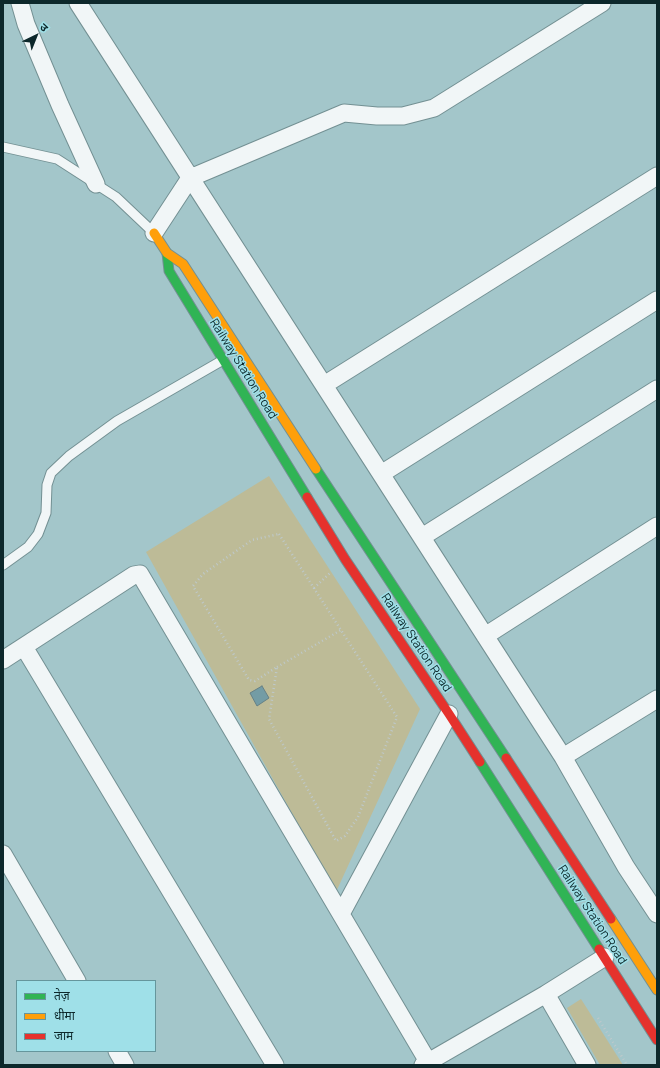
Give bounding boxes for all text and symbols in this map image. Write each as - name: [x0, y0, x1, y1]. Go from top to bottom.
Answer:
- north arrow: [16, 16, 56, 56]
- text: उ: [37, 19, 52, 35]
- street label: Railway Station Road: [206, 316, 280, 422]
- street label: Railway Station Road: [378, 591, 454, 695]
- street label: Railway Station Road: [555, 863, 629, 967]
- legend: [16, 980, 156, 1052]
- text: तेज़: [54, 987, 70, 1004]
- text: धीमा: [54, 1007, 75, 1024]
- text: जाम: [54, 1027, 73, 1044]

